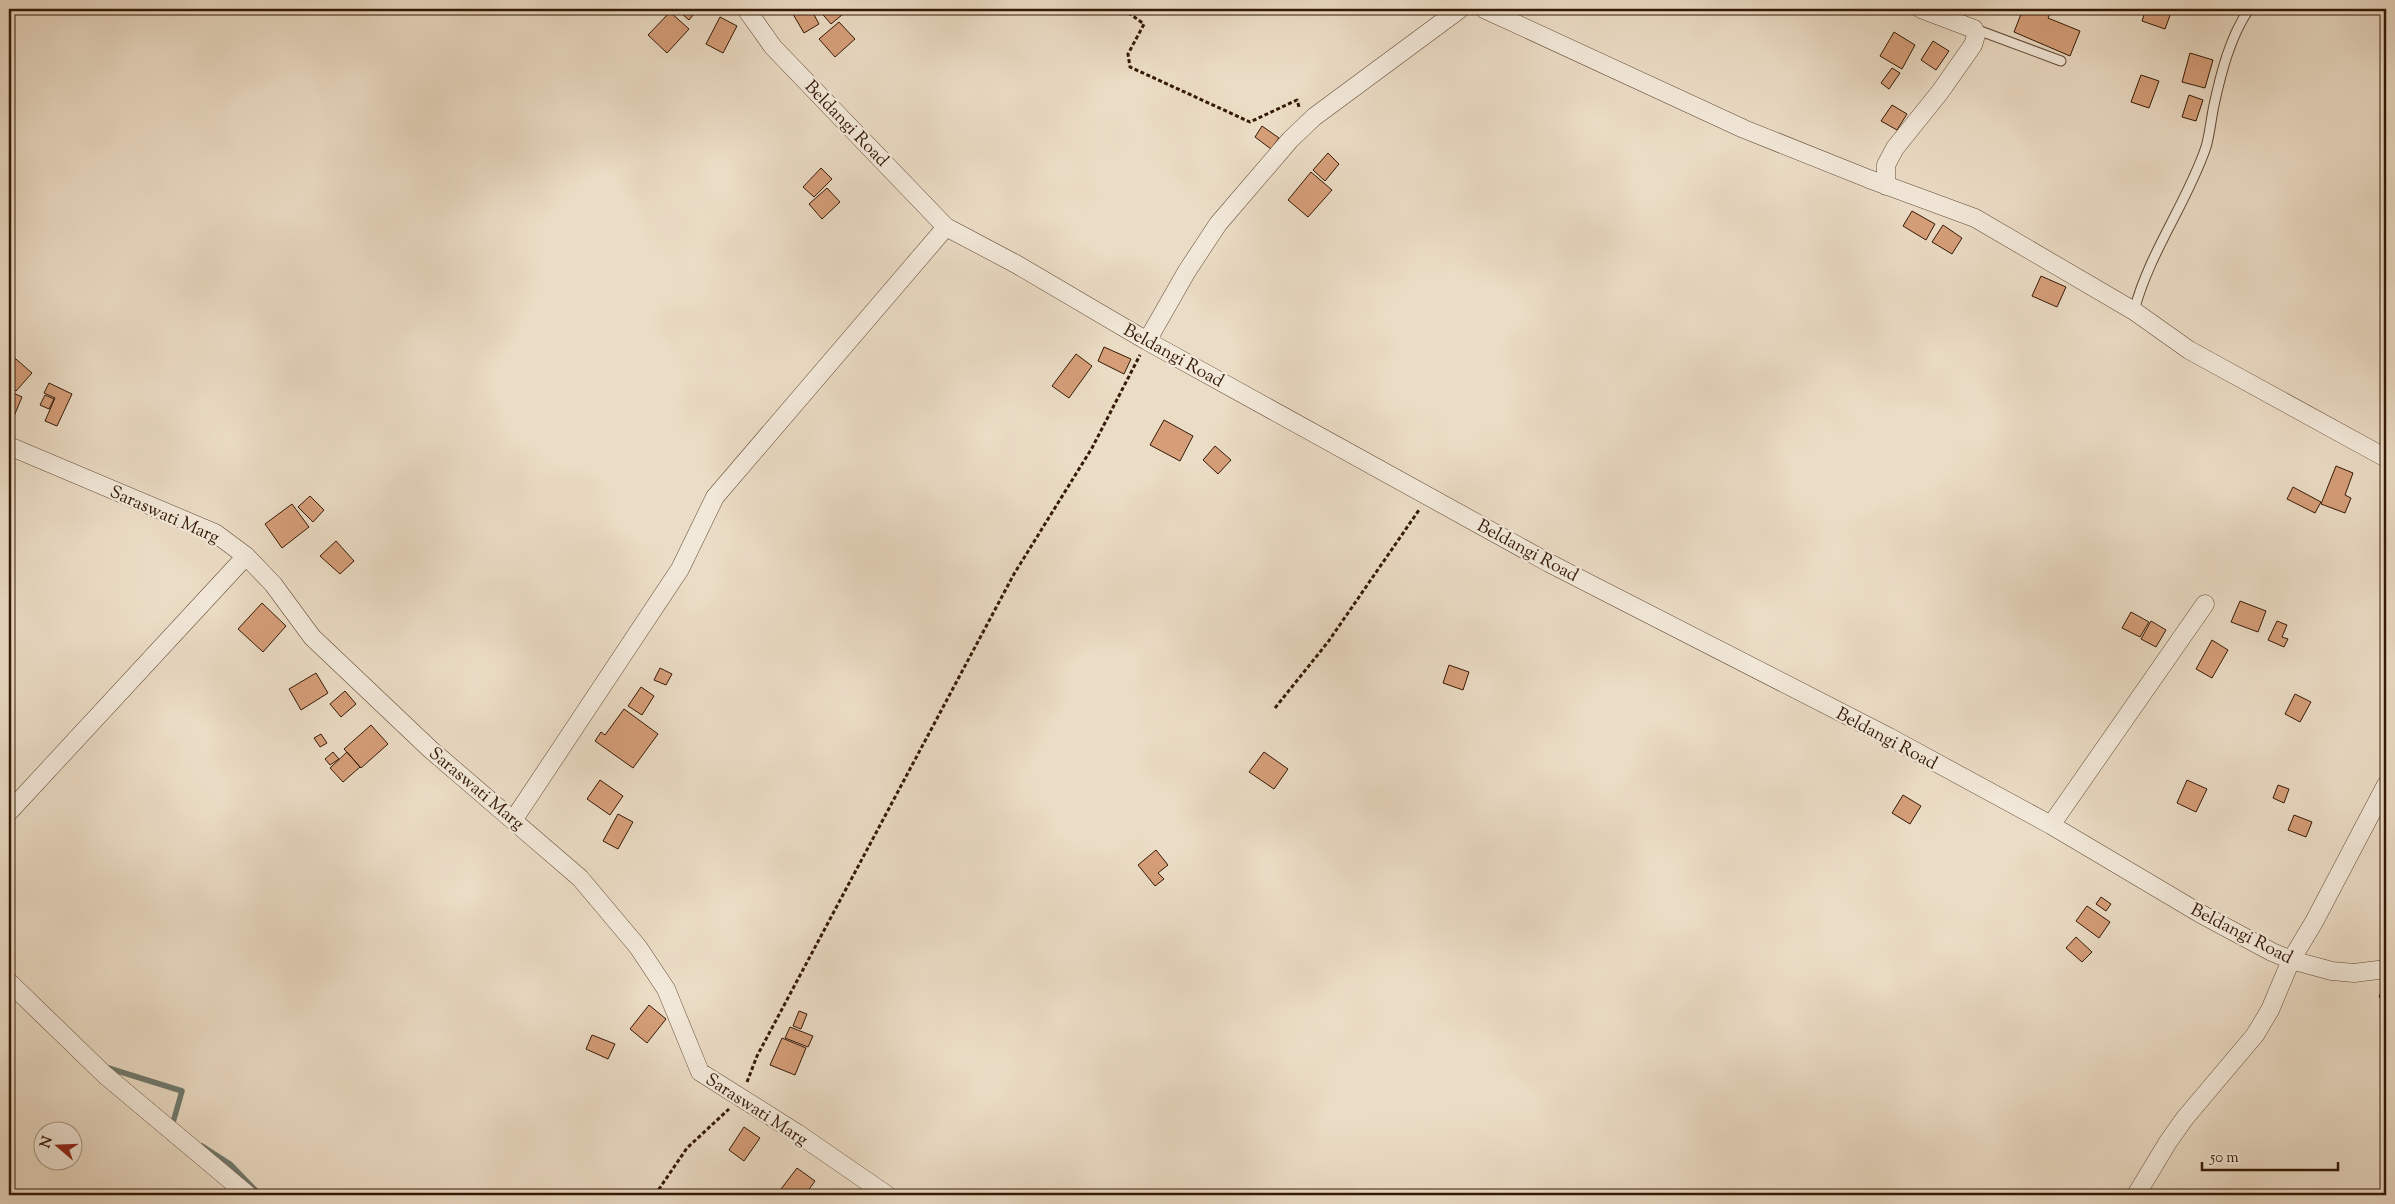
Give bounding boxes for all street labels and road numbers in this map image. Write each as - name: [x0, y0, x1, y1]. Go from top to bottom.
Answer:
- street label: Beldangi Road: [797, 75, 894, 174]
- street label: Beldangi Road: [1118, 318, 1228, 395]
- street label: Saraswati Marg: [105, 480, 223, 552]
- street label: Beldangi Road: [1472, 514, 1582, 589]
- street label: Beldangi Road: [1831, 702, 1941, 777]
- street label: Saraswati Marg: [422, 742, 529, 837]
- street label: Beldangi Road: [2185, 898, 2297, 972]
- street label: Saraswati Marg: [699, 1068, 813, 1154]

